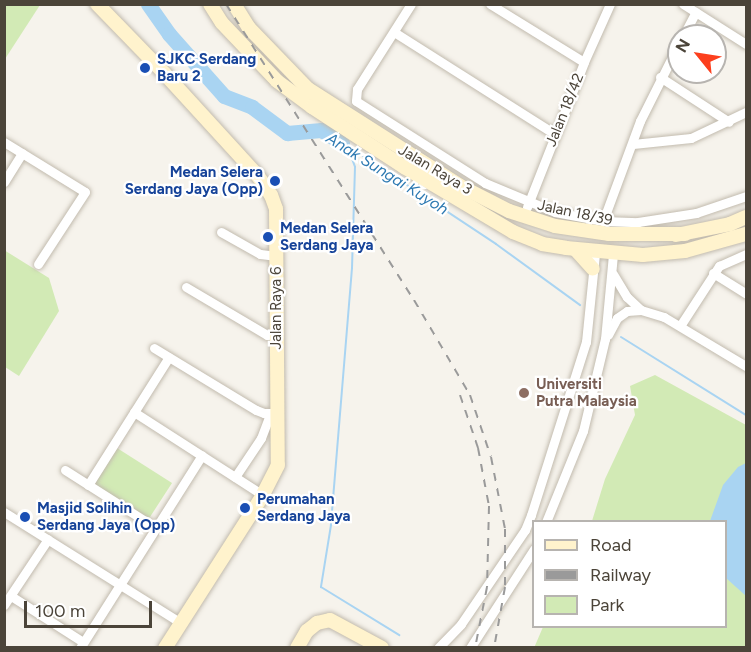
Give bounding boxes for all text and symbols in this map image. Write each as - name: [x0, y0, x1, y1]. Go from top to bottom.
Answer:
- north arrow: [667, 24, 727, 84]
- text: N: [671, 36, 694, 56]
- place label: SJKC Serdang Baru 2: [157, 50, 256, 85]
- marker: SJKC Serdang Baru 2: [138, 61, 152, 75]
- street label: Jalan 18/42: [542, 71, 588, 149]
- water label: Anak Sungai Kuyoh: [322, 129, 452, 219]
- street label: Jalan Raya 3: [395, 141, 475, 199]
- place label: Medan Selera Serdang Jaya (Opp): [125, 163, 263, 198]
- marker: Medan Selera Serdang Jaya (Opp): [268, 174, 282, 188]
- street label: Jalan 18/39: [536, 196, 614, 230]
- place label: Medan Selera Serdang Jaya: [280, 219, 374, 254]
- marker: Medan Selera Serdang Jaya: [261, 230, 275, 244]
- street label: Jalan Raya 6: [268, 267, 286, 349]
- place label: Universiti Putra Malaysia: [536, 375, 637, 410]
- marker: Universiti Putra Malaysia: [517, 386, 531, 400]
- place label: Perumahan Serdang Jaya: [257, 490, 351, 525]
- place label: Masjid Solihin Serdang Jaya (Opp): [37, 499, 175, 534]
- marker: Perumahan Serdang Jaya: [238, 501, 252, 515]
- marker: Masjid Solihin Serdang Jaya (Opp): [18, 510, 32, 524]
- legend: [532, 520, 727, 628]
- text: Road: [590, 534, 631, 556]
- text: Railway: [590, 564, 651, 586]
- scale bar: [27, 589, 154, 627]
- text: Park: [590, 594, 624, 616]
- text: 100 m: [35, 600, 85, 622]

